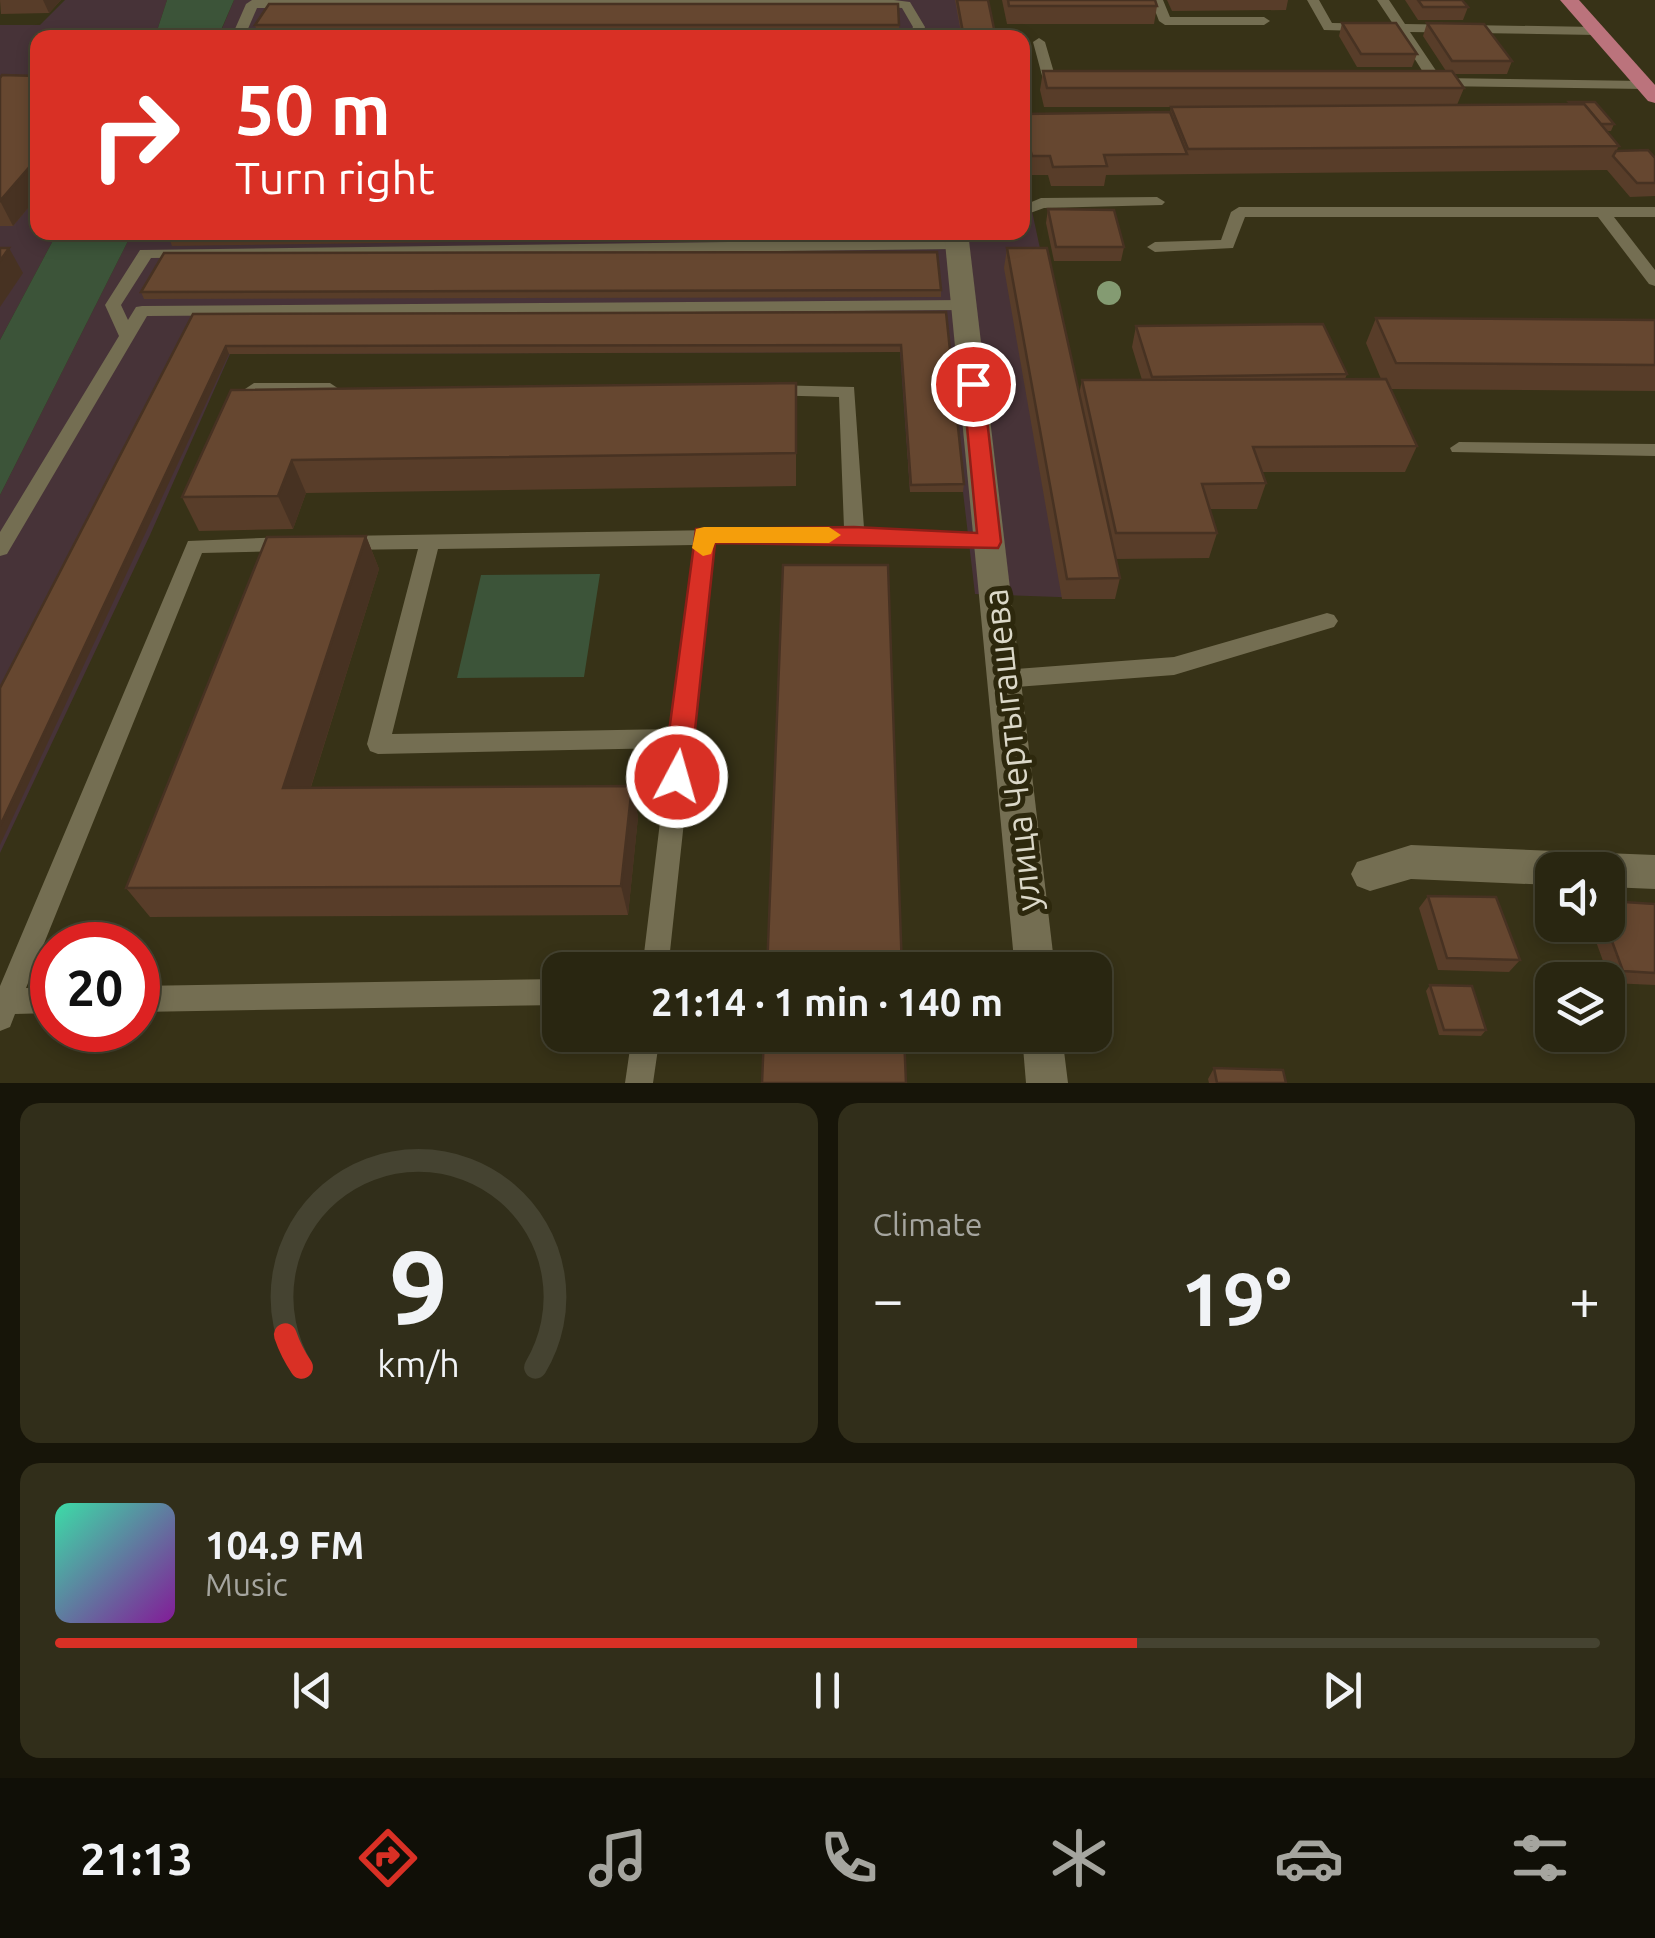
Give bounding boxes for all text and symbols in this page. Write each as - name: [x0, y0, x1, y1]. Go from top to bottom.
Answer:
- icon: right: [70, 70, 200, 200]
- text: 50 m: [235, 70, 391, 148]
- text: Turn right: [235, 152, 435, 203]
- pin: [931, 342, 1016, 427]
- icon: arrive: [946, 357, 1001, 412]
- street label: улица Чертыгашева: [974, 587, 1048, 913]
- position arrow: [625, 725, 729, 829]
- map controls: [1535, 852, 1625, 1052]
- button: sound: [1535, 852, 1625, 942]
- speed limit sign: 20: [30, 922, 160, 1052]
- button: layers: [1535, 962, 1625, 1052]
- text: 21:14 · 1 min · 140 m: [651, 981, 1003, 1023]
- text: Climate: [873, 1206, 983, 1242]
- text: 9: [389, 1228, 448, 1345]
- text: 19°: [1181, 1256, 1292, 1340]
- text: −: [873, 1268, 904, 1329]
- text: +: [1569, 1268, 1600, 1329]
- text: km/h: [377, 1344, 460, 1384]
- text: 104.9 FM: [205, 1524, 364, 1566]
- text: Music: [205, 1566, 288, 1602]
- icon: previous: [285, 1663, 340, 1718]
- icon: pause: [800, 1663, 855, 1718]
- icon: next: [1315, 1663, 1370, 1718]
- icon: directions: [353, 1823, 423, 1893]
- icon: music: [583, 1823, 653, 1893]
- icon: phone: [814, 1823, 884, 1893]
- icon: climate: [1044, 1823, 1114, 1893]
- icon: car: [1274, 1823, 1344, 1893]
- icon: filters: [1505, 1823, 1575, 1893]
- text: 21:13: [80, 1833, 193, 1884]

